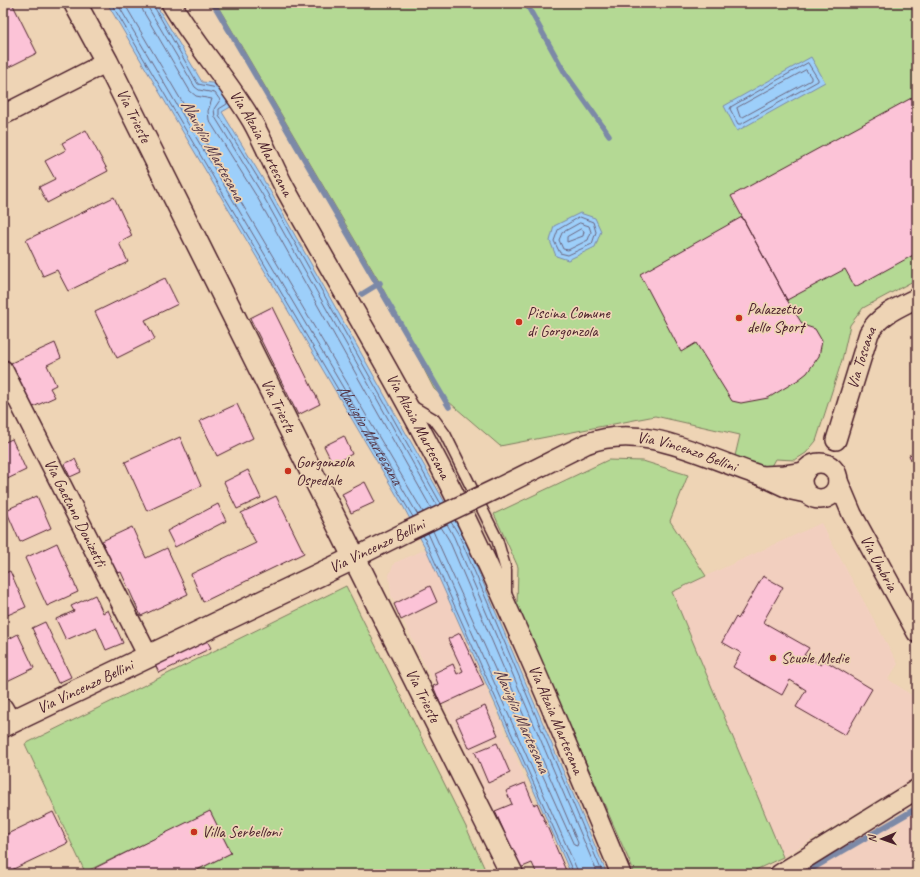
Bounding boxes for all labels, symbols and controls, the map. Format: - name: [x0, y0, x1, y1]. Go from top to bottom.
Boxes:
- street label: Via Trieste: [112, 85, 156, 147]
- street label: Via Alzaia Martesana: [225, 86, 298, 201]
- water label: Naviglio Martesana: [177, 96, 250, 206]
- place label: Palazzetto dello Sport: [747, 299, 807, 337]
- place label: Piscina Comune di Gorgonzola: [527, 303, 612, 341]
- marker: Palazzetto dello Sport: [734, 313, 744, 323]
- marker: Piscina Comune di Gorgonzola: [514, 317, 524, 327]
- street label: Via Toscana: [842, 321, 882, 392]
- street label: Via Alzaia Martesana: [382, 370, 455, 484]
- street label: Via Trieste: [257, 375, 301, 437]
- water label: Naviglio Martesana: [333, 380, 409, 490]
- street label: Via Vincenzo Bellini: [636, 427, 742, 477]
- place label: Gorgonzola Ospedale: [296, 452, 355, 490]
- street label: Via Gaetano Donizetti: [40, 455, 112, 572]
- marker: Gorgonzola Ospedale: [283, 466, 293, 476]
- street label: Via Vincenzo Bellini: [326, 513, 430, 578]
- street label: Via Umbria: [856, 532, 903, 596]
- place label: Scuole Medie: [781, 648, 850, 668]
- marker: Scuole Medie: [768, 653, 778, 663]
- street label: Via Vincenzo Bellini: [34, 654, 138, 718]
- street label: Via Alzaia Martesana: [524, 662, 589, 778]
- water label: Naviglio Martesana: [490, 664, 555, 778]
- street label: Via Trieste: [401, 665, 446, 727]
- north arrow: [862, 819, 902, 859]
- place label: Villa Serbelloni: [202, 822, 283, 842]
- marker: Villa Serbelloni: [189, 827, 199, 837]
- text: N: [865, 834, 879, 843]

